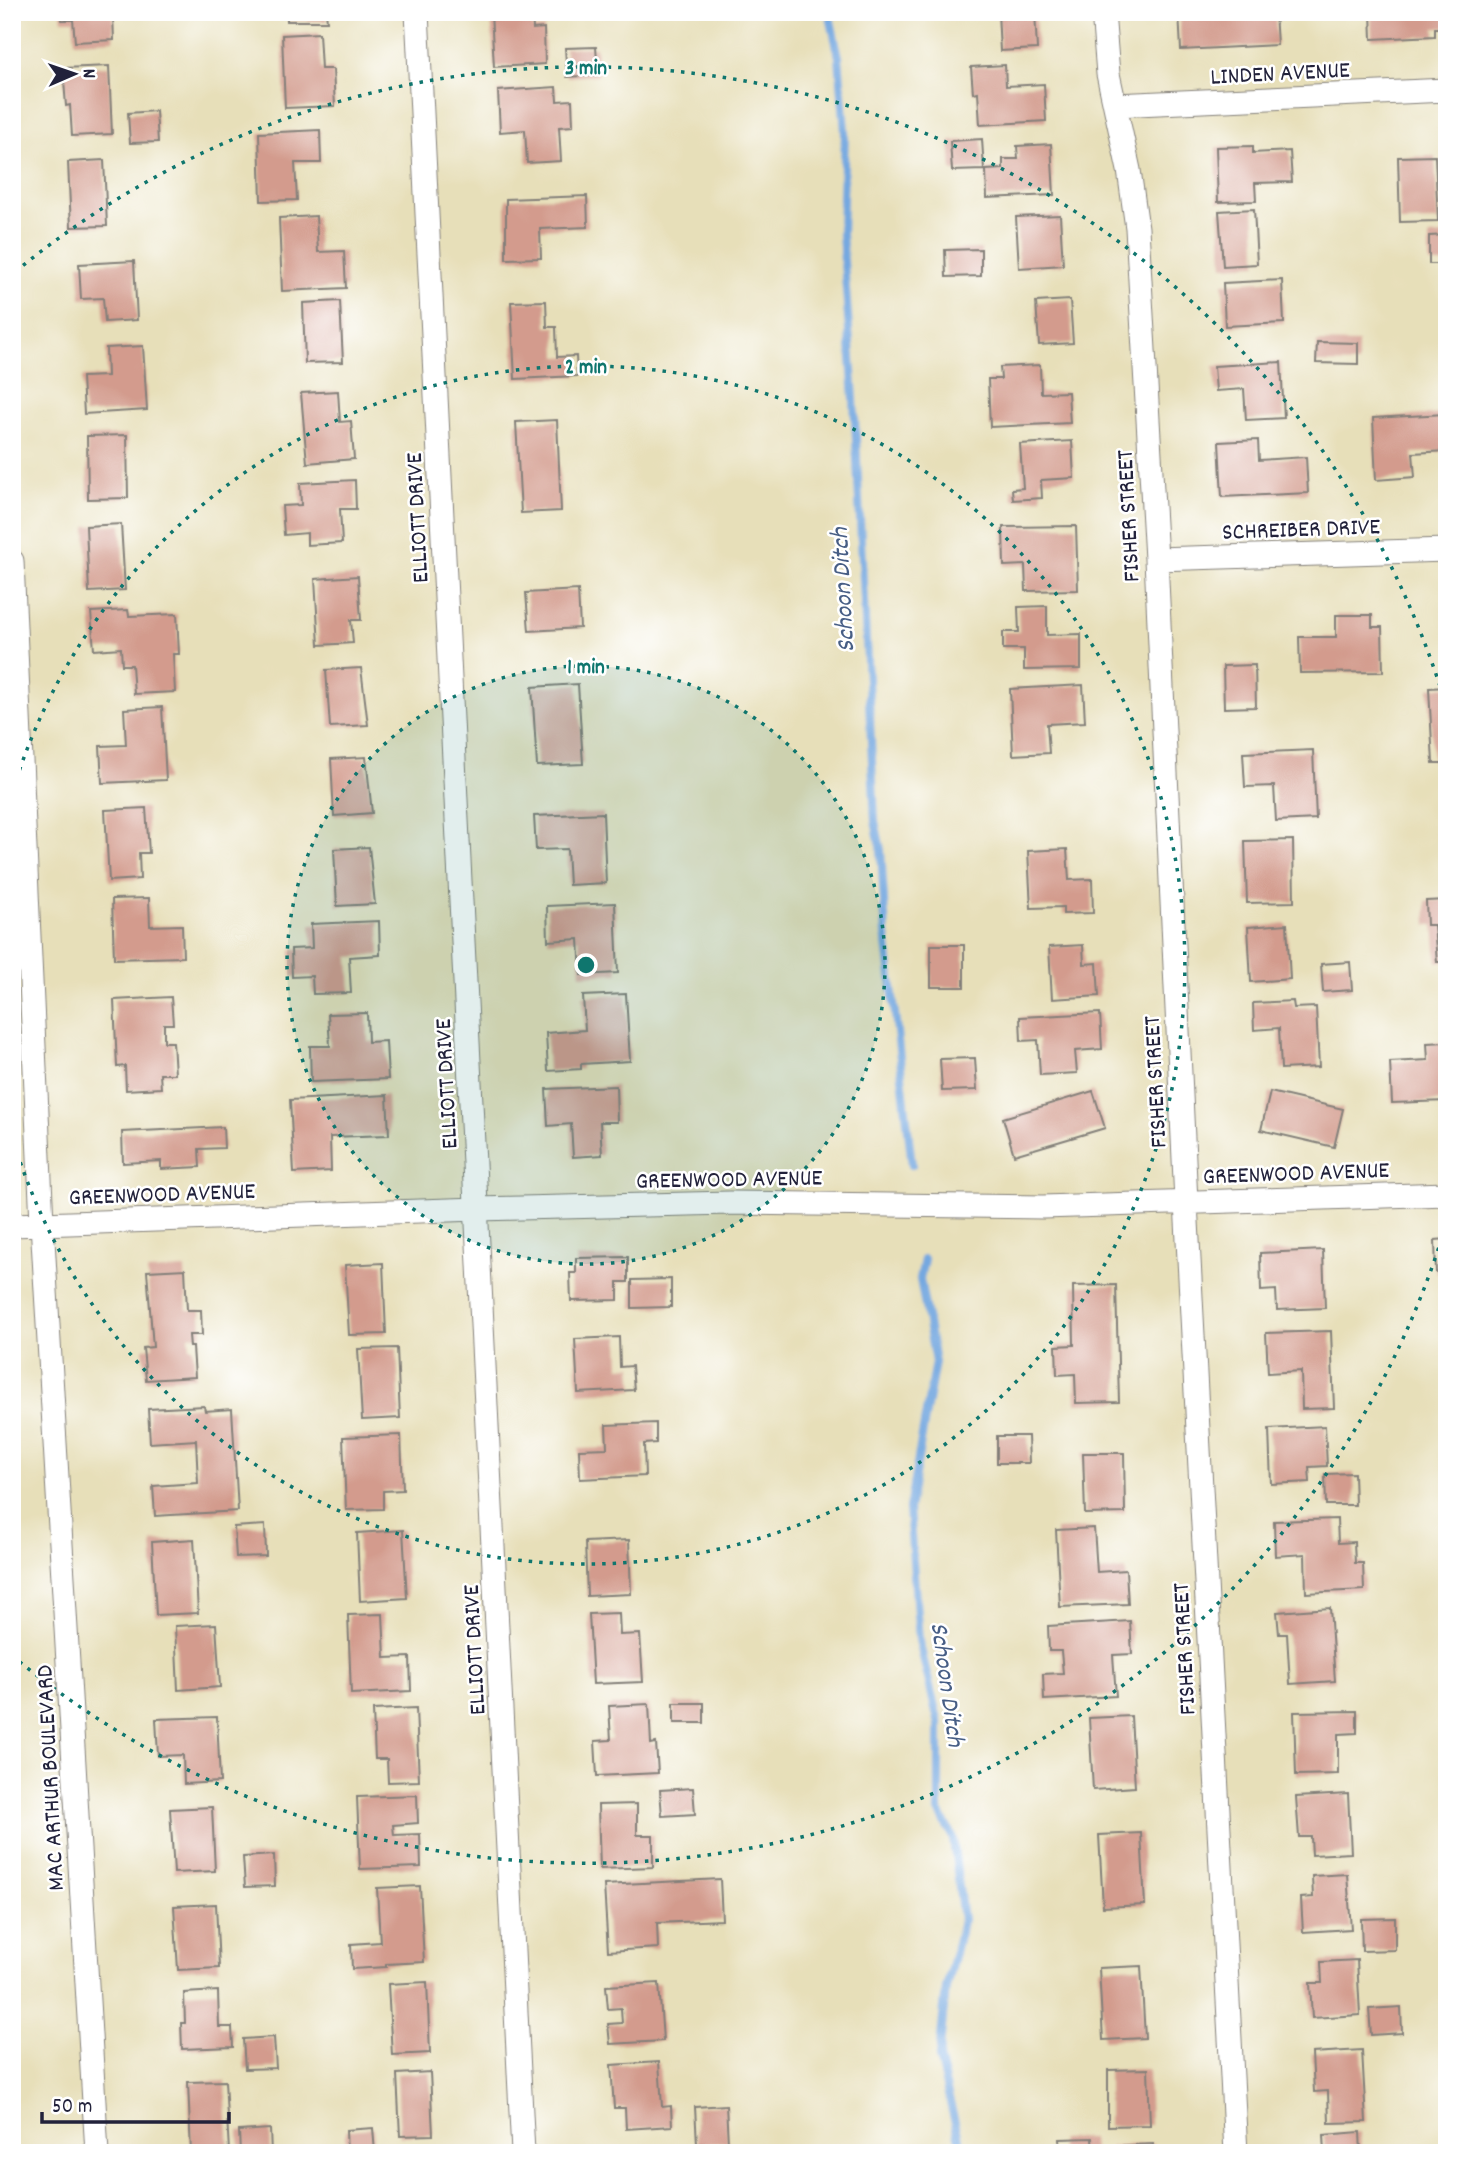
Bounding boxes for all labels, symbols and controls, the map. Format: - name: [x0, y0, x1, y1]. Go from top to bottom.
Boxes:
- north arrow: [38, 38, 108, 108]
- street label: LINDEN AVENUE: [1210, 54, 1351, 96]
- text: 3 min: [565, 55, 607, 85]
- text: N: [74, 68, 101, 79]
- text: 2 min: [565, 354, 607, 384]
- street label: FISHER STREET: [1110, 448, 1150, 583]
- street label: ELLIOTT DRIVE: [399, 452, 439, 584]
- street label: SCHREIBER DRIVE: [1221, 511, 1381, 551]
- water label: Schoon Ditch: [823, 525, 866, 653]
- text: 1 min: [567, 654, 605, 684]
- centre of rings: [574, 953, 598, 977]
- street label: FISHER STREET: [1137, 1014, 1177, 1149]
- street label: ELLIOTT DRIVE: [428, 1018, 468, 1150]
- street label: GREENWOOD AVENUE: [1202, 1155, 1390, 1195]
- street label: GREENWOOD AVENUE: [636, 1162, 823, 1200]
- street label: GREENWOOD AVENUE: [68, 1176, 256, 1216]
- street label: FISHER STREET: [1166, 1581, 1206, 1716]
- street label: ELLIOTT DRIVE: [456, 1584, 496, 1716]
- water label: Schoon Ditch: [919, 1620, 973, 1750]
- street label: MAC ARTHUR BOULEVARD: [29, 1664, 75, 1892]
- scale bar: [42, 2081, 229, 2125]
- text: 50 m: [52, 2093, 92, 2123]

